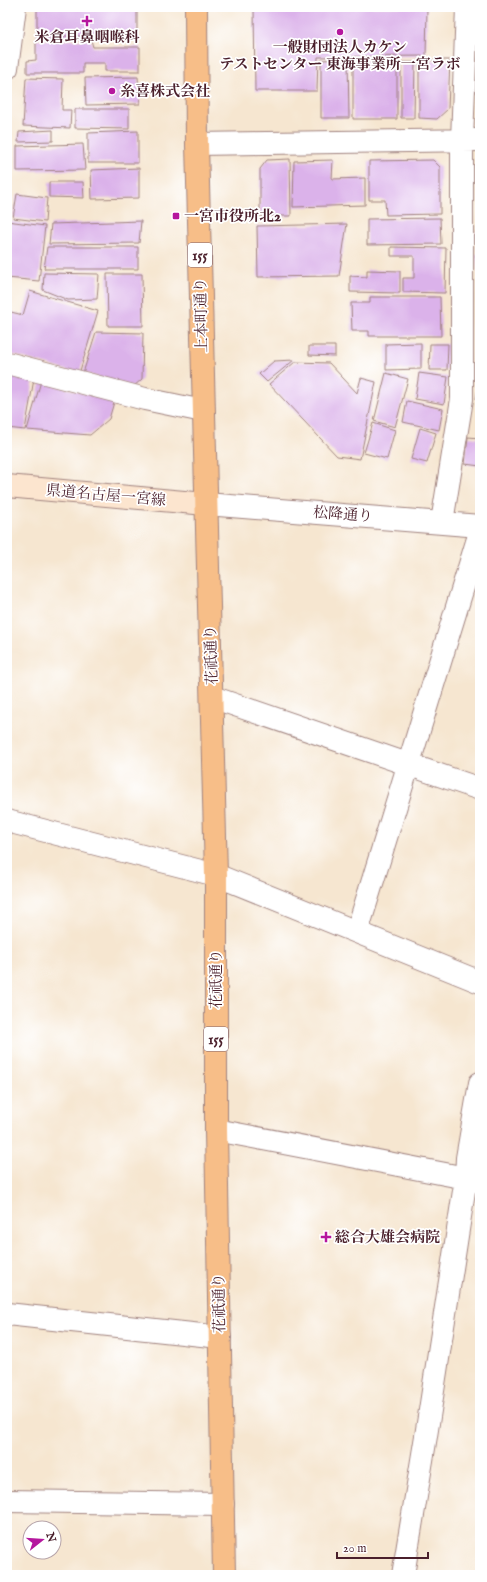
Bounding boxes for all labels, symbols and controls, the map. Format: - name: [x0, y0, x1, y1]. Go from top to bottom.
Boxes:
- marker: 米倉耳鼻咽喉科: [81, 15, 93, 27]
- marker: 一般財団法人カケン テストセンター 東海事業所一宮ラボ: [335, 27, 345, 37]
- place label: 米倉耳鼻咽喉科: [34, 28, 140, 47]
- place label: 一般財団法人カケン テストセンター 東海事業所一宮ラボ: [219, 38, 461, 74]
- place label: 糸喜株式会社: [120, 82, 210, 101]
- marker: 糸喜株式会社: [107, 86, 117, 96]
- place label: 一宮市役所北2: [184, 207, 281, 226]
- marker: 一宮市役所北2: [171, 211, 181, 221]
- road number: 155: [188, 243, 212, 267]
- street label: 上本町通り: [191, 277, 212, 353]
- street label: 県道名古屋一宮線: [45, 481, 167, 510]
- street label: 松降通り: [312, 503, 374, 526]
- street label: 花祇通り: [201, 625, 222, 685]
- street label: 花祇通り: [207, 949, 226, 1009]
- road number: 155: [204, 1027, 228, 1051]
- place label: 総合大雄会病院: [335, 1228, 440, 1247]
- marker: 総合大雄会病院: [320, 1231, 332, 1243]
- street label: 花祇通り: [209, 1273, 230, 1333]
- north arrow: [22, 1520, 62, 1560]
- text: N: [42, 1530, 59, 1544]
- scale bar: [337, 1534, 428, 1560]
- text: 20 m: [343, 1541, 366, 1556]

